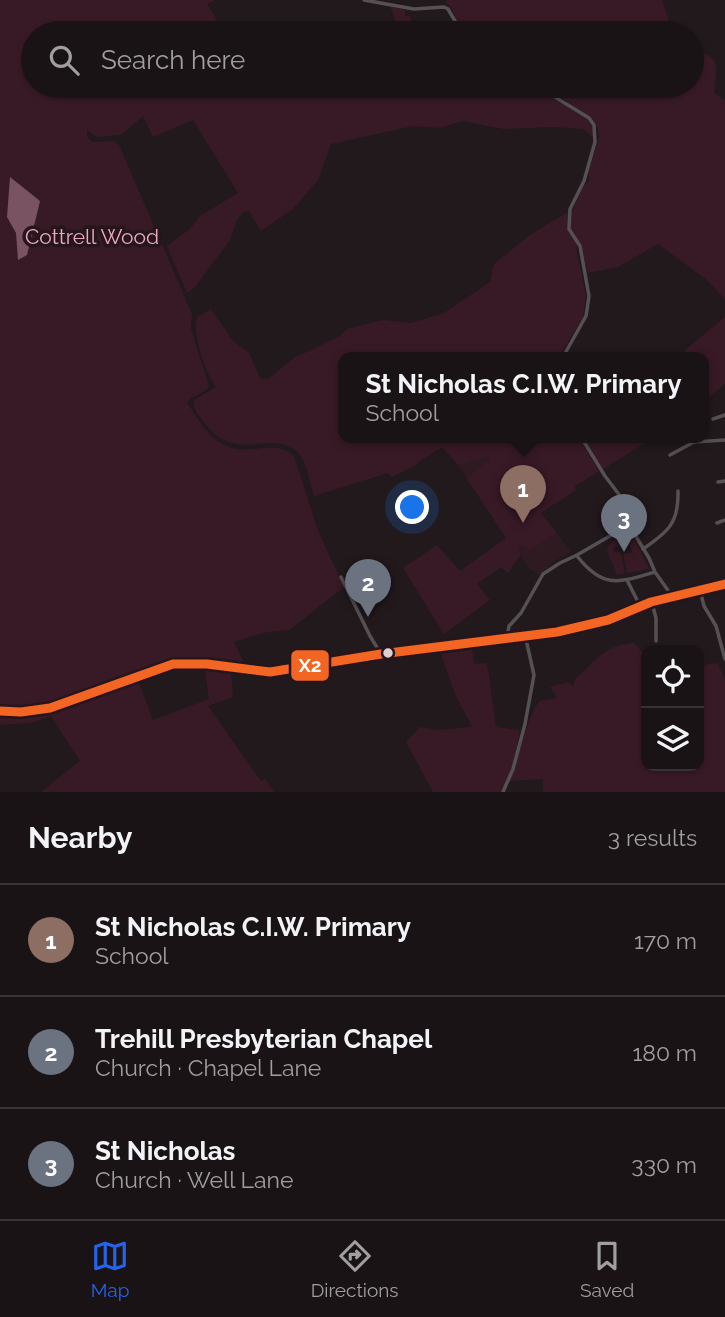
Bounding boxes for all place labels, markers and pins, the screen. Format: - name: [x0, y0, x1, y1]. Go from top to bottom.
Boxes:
- pin: 1: [500, 465, 546, 523]
- pin: 3: [601, 494, 647, 552]
- pin: 2: [345, 559, 391, 617]
- unlabelled marker: [381, 646, 395, 660]

